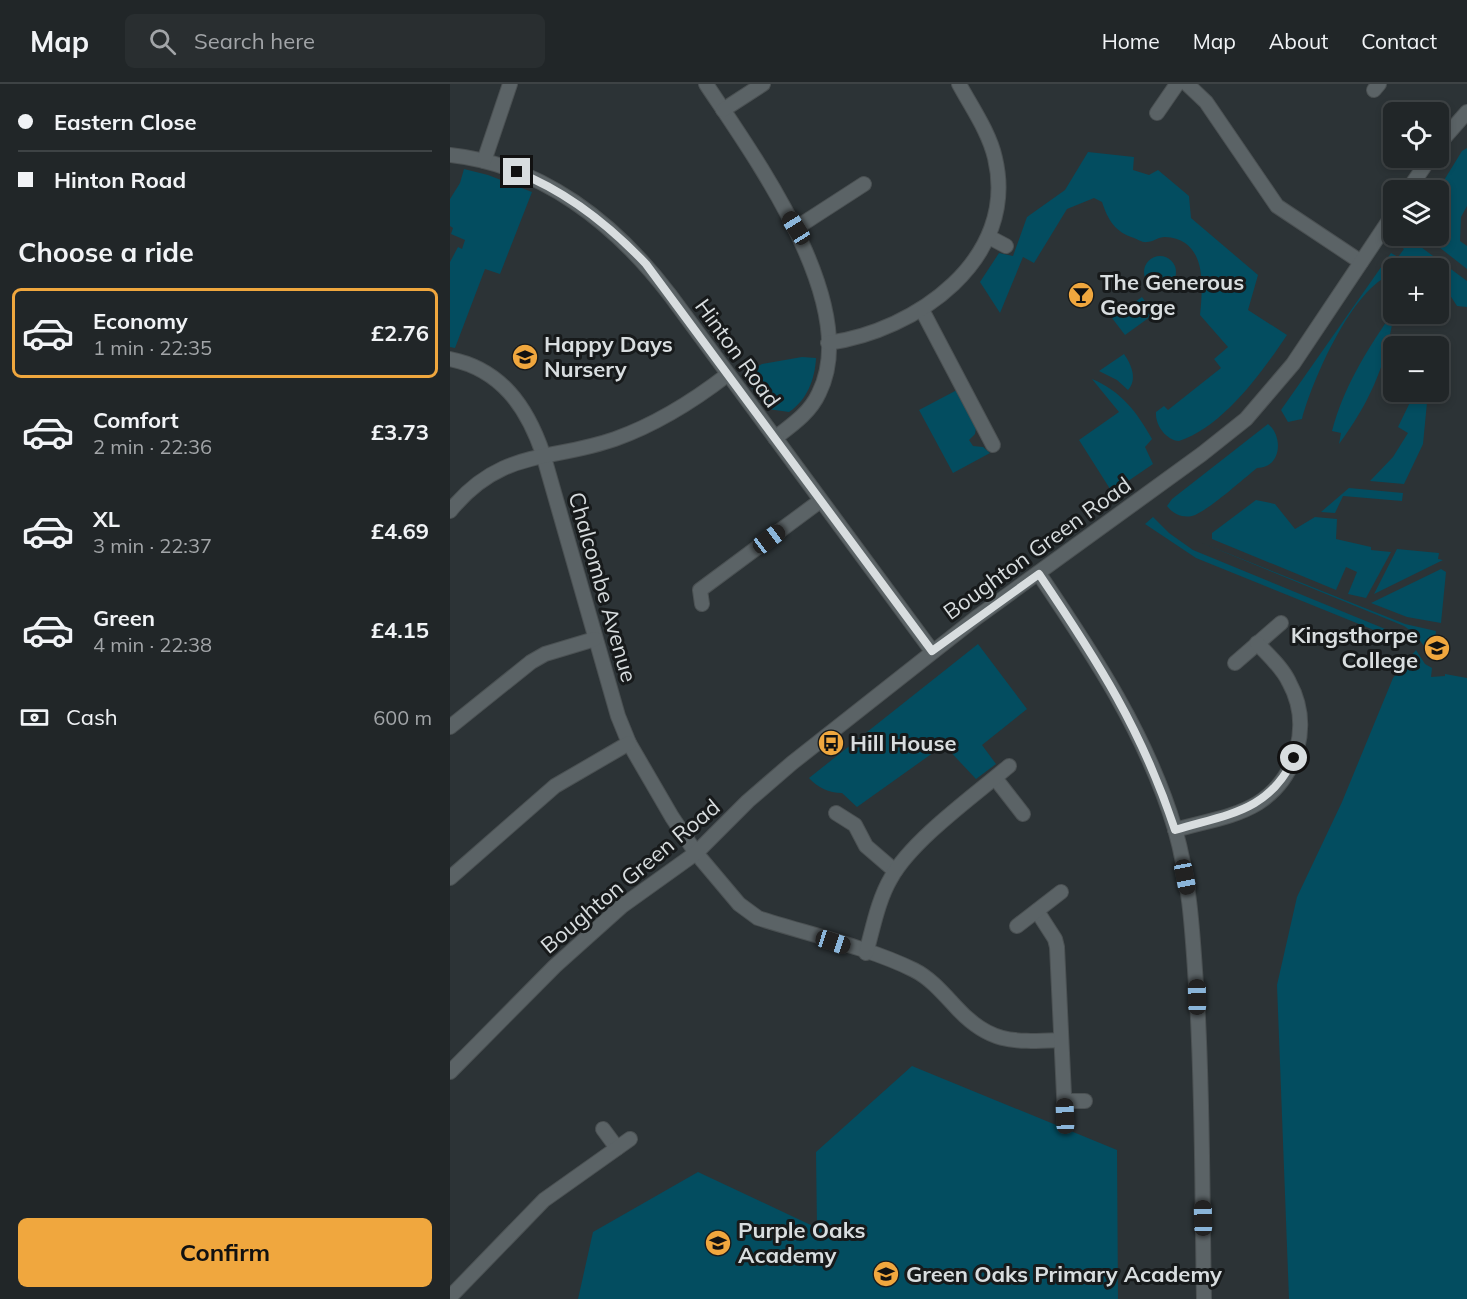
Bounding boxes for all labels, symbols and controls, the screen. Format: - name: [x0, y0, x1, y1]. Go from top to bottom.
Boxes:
- search box: [125, 14, 545, 68]
- text: Map: [30, 24, 89, 59]
- icon: search: [146, 25, 179, 58]
- text: Search here: [194, 27, 315, 55]
- text: Home: [1102, 28, 1160, 54]
- text: Map: [1193, 28, 1236, 54]
- text: About: [1269, 28, 1328, 54]
- text: Contact: [1361, 28, 1437, 54]
- map controls: [1383, 102, 1449, 402]
- button: locate: [1383, 102, 1449, 168]
- text: Eastern Close: [54, 108, 197, 136]
- route end: [503, 158, 530, 185]
- text: Hinton Road: [54, 166, 186, 194]
- button: layers: [1383, 180, 1449, 246]
- car: [779, 208, 813, 248]
- text: Choose a ride: [18, 235, 194, 269]
- button: +: [1383, 258, 1449, 324]
- place label: The Generous George: [1100, 268, 1244, 321]
- bar icon: The Generous George: [1066, 280, 1096, 310]
- street label: Hinton Road: [689, 293, 787, 413]
- icon: car: [21, 306, 75, 360]
- text: Economy: [93, 307, 188, 335]
- text: £2.76: [371, 319, 429, 347]
- place label: Happy Days Nursery: [544, 330, 673, 383]
- text: 1 min · 22:35: [93, 335, 212, 360]
- button: −: [1383, 336, 1449, 402]
- school or university icon: Happy Days Nursery: [510, 342, 540, 372]
- icon: car: [21, 405, 75, 459]
- text: Comfort: [93, 406, 179, 434]
- text: £3.73: [371, 418, 429, 446]
- text: 2 min · 22:36: [93, 434, 212, 459]
- street label: Boughton Green Road: [938, 470, 1136, 626]
- street label: Chalcombe Avenue: [562, 489, 644, 685]
- icon: car: [21, 504, 75, 558]
- text: XL: [93, 505, 120, 533]
- text: £4.69: [371, 517, 429, 545]
- car: [749, 521, 789, 557]
- text: 3 min · 22:37: [93, 533, 212, 558]
- icon: car: [21, 603, 75, 657]
- text: Green: [93, 604, 155, 632]
- text: £4.15: [371, 616, 429, 644]
- place label: Kingsthorpe College: [1291, 621, 1418, 674]
- text: 4 min · 22:38: [93, 632, 212, 657]
- school or university icon: Kingsthorpe College: [1422, 633, 1452, 663]
- icon: cash: [18, 701, 51, 734]
- text: Cash: [66, 703, 118, 731]
- text: 600 m: [373, 705, 432, 730]
- bus stop icon: Hill House: [816, 728, 846, 758]
- place label: Hill House: [850, 729, 957, 757]
- route start: [1280, 744, 1307, 771]
- street label: Boughton Green Road: [535, 793, 725, 959]
- car: [1173, 858, 1197, 896]
- car: [813, 928, 853, 956]
- car: [1188, 979, 1206, 1015]
- car: [1055, 1098, 1075, 1134]
- car: [1194, 1200, 1212, 1236]
- place label: Purple Oaks Academy: [738, 1216, 866, 1269]
- button: Confirm: [18, 1218, 432, 1287]
- school or university icon: Purple Oaks Academy: [703, 1228, 733, 1258]
- school or university icon: Green Oaks Primary Academy: [871, 1259, 901, 1289]
- place label: Green Oaks Primary Academy: [906, 1260, 1222, 1288]

